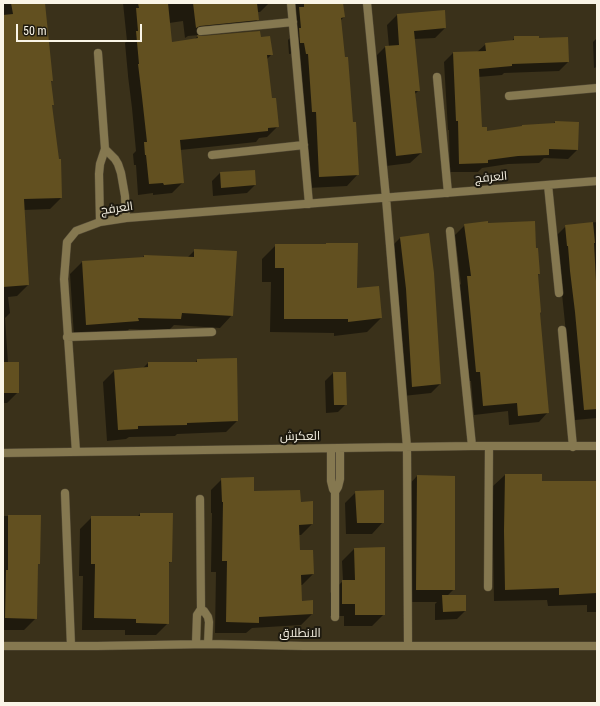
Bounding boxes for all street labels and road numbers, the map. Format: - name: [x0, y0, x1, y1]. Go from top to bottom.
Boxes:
- street label: العرفج: [474, 169, 508, 187]
- street label: العرفج: [100, 200, 134, 218]
- street label: العكرش: [280, 429, 320, 445]
- street label: الانطلاق: [279, 627, 321, 641]

